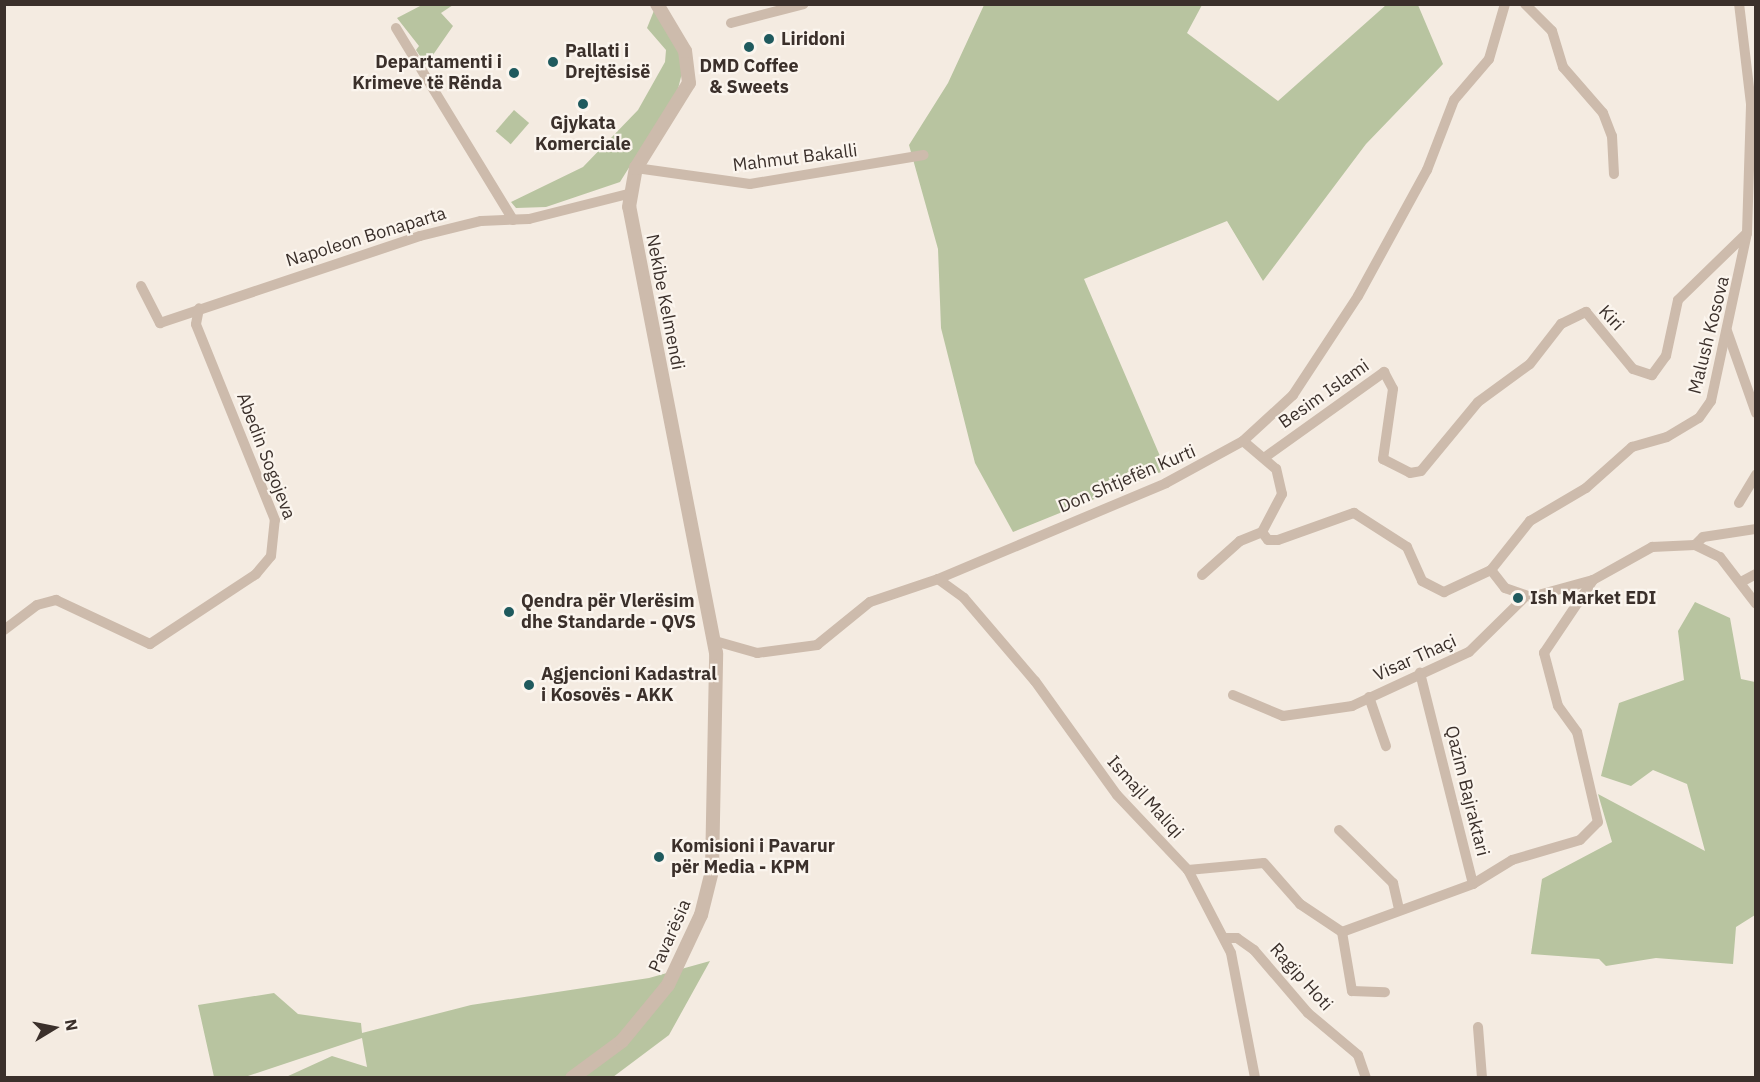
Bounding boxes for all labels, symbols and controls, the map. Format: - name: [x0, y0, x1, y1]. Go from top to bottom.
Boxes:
- place label: Liridoni: [781, 28, 845, 50]
- marker: Liridoni: [762, 32, 776, 46]
- marker: DMD Coffee & Sweets: [742, 40, 756, 54]
- place label: Pallati i Drejtësisë: [565, 41, 650, 84]
- place label: Departamenti i Krimeve të Rënda: [352, 52, 502, 94]
- marker: Pallati i Drejtësisë: [546, 55, 560, 69]
- place label: DMD Coffee & Sweets: [699, 56, 799, 98]
- marker: Departamenti i Krimeve të Rënda: [507, 66, 521, 80]
- marker: Gjykata Komerciale: [576, 97, 590, 111]
- place label: Gjykata Komerciale: [535, 113, 631, 156]
- street label: Mahmut Bakalli: [731, 140, 859, 176]
- street label: Napoleon Bonaparta: [283, 202, 449, 272]
- street label: Nekibe Kelmendi: [641, 232, 689, 372]
- street label: Malush Kosova: [1684, 274, 1734, 396]
- street label: Kiri: [1594, 301, 1628, 335]
- street label: Besim Islami: [1275, 355, 1373, 433]
- street label: Abedin Sogojeva: [232, 390, 300, 522]
- street label: Don Shtjefën Kurti: [1055, 440, 1199, 518]
- place label: Ish Market EDI: [1530, 587, 1656, 609]
- place label: Qendra për Vlerësim dhe Standarde - QVS: [521, 591, 696, 634]
- marker: Ish Market EDI: [1511, 591, 1525, 605]
- marker: Qendra për Vlerësim dhe Standarde - QVS: [502, 605, 516, 619]
- street label: Visar Thaçi: [1370, 630, 1460, 686]
- place label: Agjencioni Kadastral i Kosovës - AKK: [541, 664, 717, 706]
- marker: Agjencioni Kadastral i Kosovës - AKK: [522, 678, 536, 692]
- street label: Qazim Bajraktari: [1440, 724, 1494, 858]
- street label: Ismajl Maliqi: [1102, 751, 1188, 843]
- place label: Komisioni i Pavarur për Media - KPM: [671, 836, 835, 878]
- marker: Komisioni i Pavarur për Media - KPM: [652, 850, 666, 864]
- street label: Pavarësia: [644, 896, 696, 976]
- street label: Ragip Hoti: [1265, 939, 1337, 1015]
- north arrow: [24, 998, 84, 1058]
- text: N: [61, 1017, 83, 1032]

